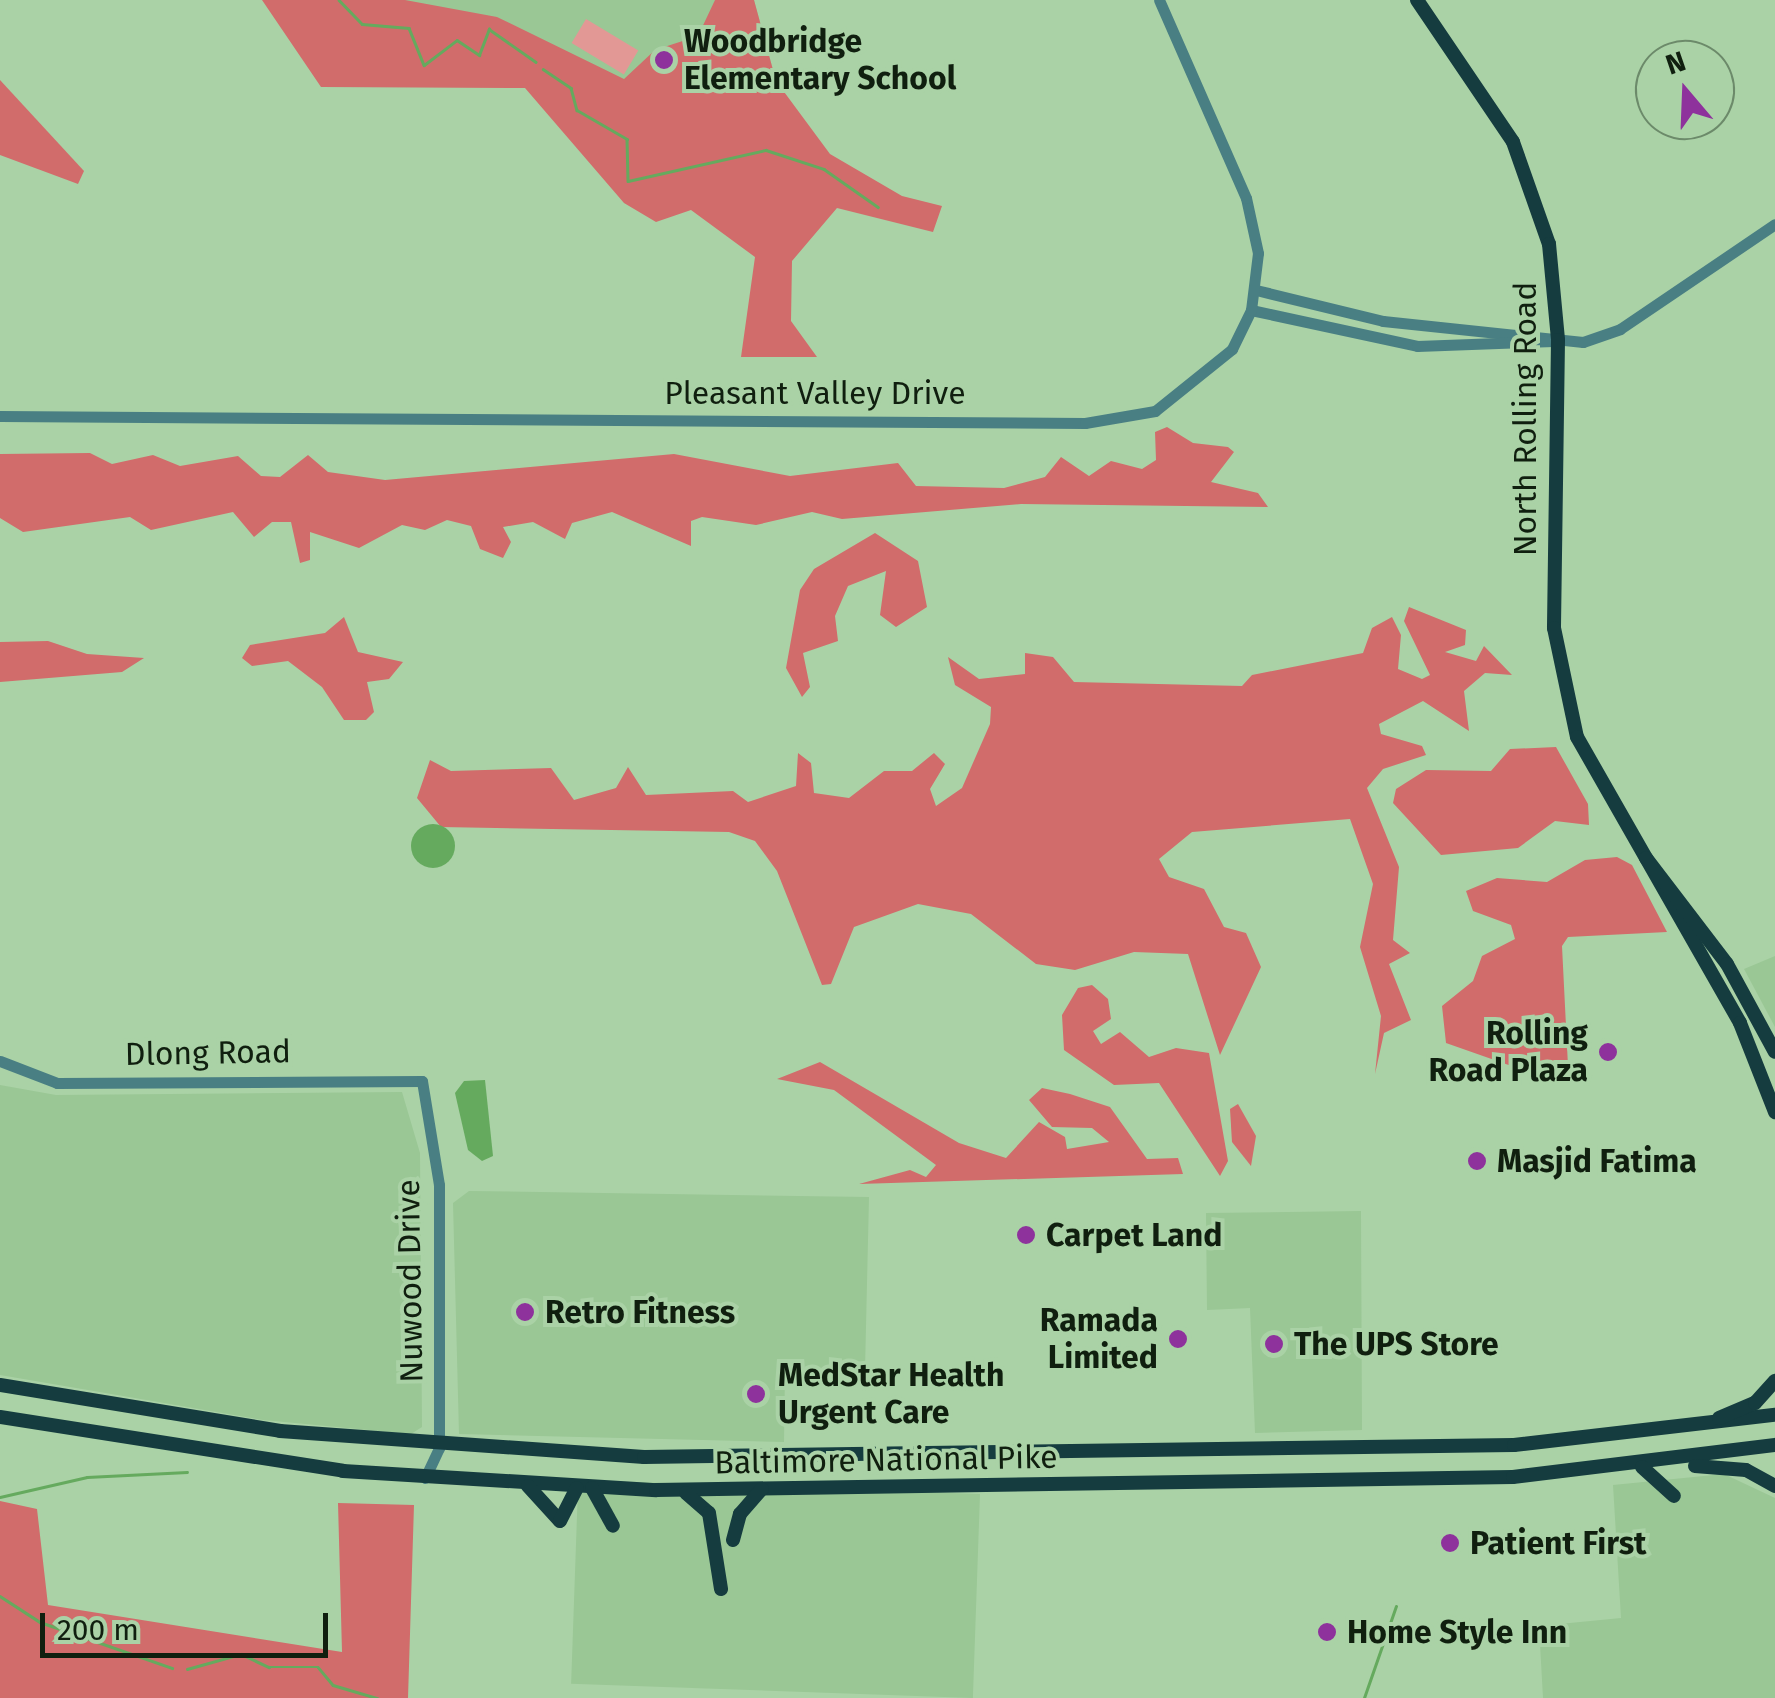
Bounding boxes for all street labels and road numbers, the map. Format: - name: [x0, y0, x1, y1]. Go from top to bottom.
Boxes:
- street label: North Rolling Road: [1506, 282, 1544, 556]
- street label: Pleasant Valley Drive: [664, 374, 966, 412]
- street label: Dlong Road: [125, 1032, 291, 1074]
- street label: Nuwood Drive: [389, 1179, 431, 1383]
- street label: Baltimore National Pike: [714, 1438, 1058, 1482]

